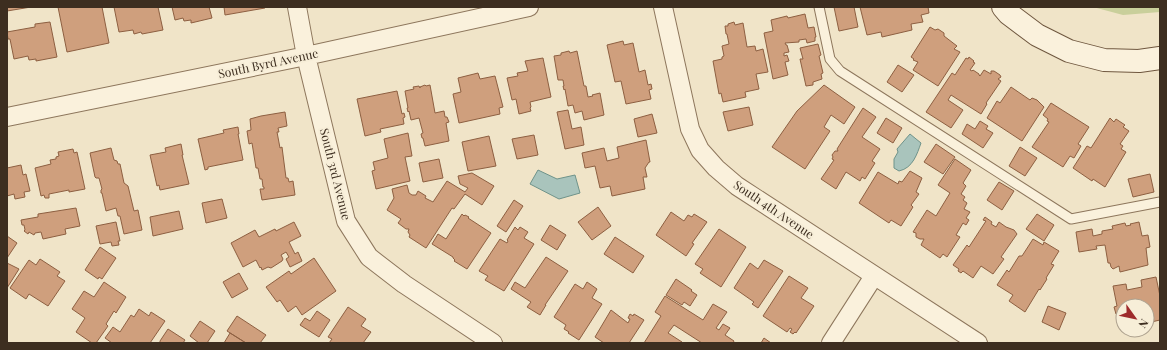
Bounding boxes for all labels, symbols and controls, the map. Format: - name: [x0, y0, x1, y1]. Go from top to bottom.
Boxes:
- street label: South Byrd Avenue: [216, 45, 320, 81]
- street label: South 3rd Avenue: [317, 126, 355, 222]
- street label: South 4th Avenue: [731, 176, 817, 242]
- north arrow: [1115, 298, 1155, 338]
- text: N: [1135, 316, 1152, 331]

